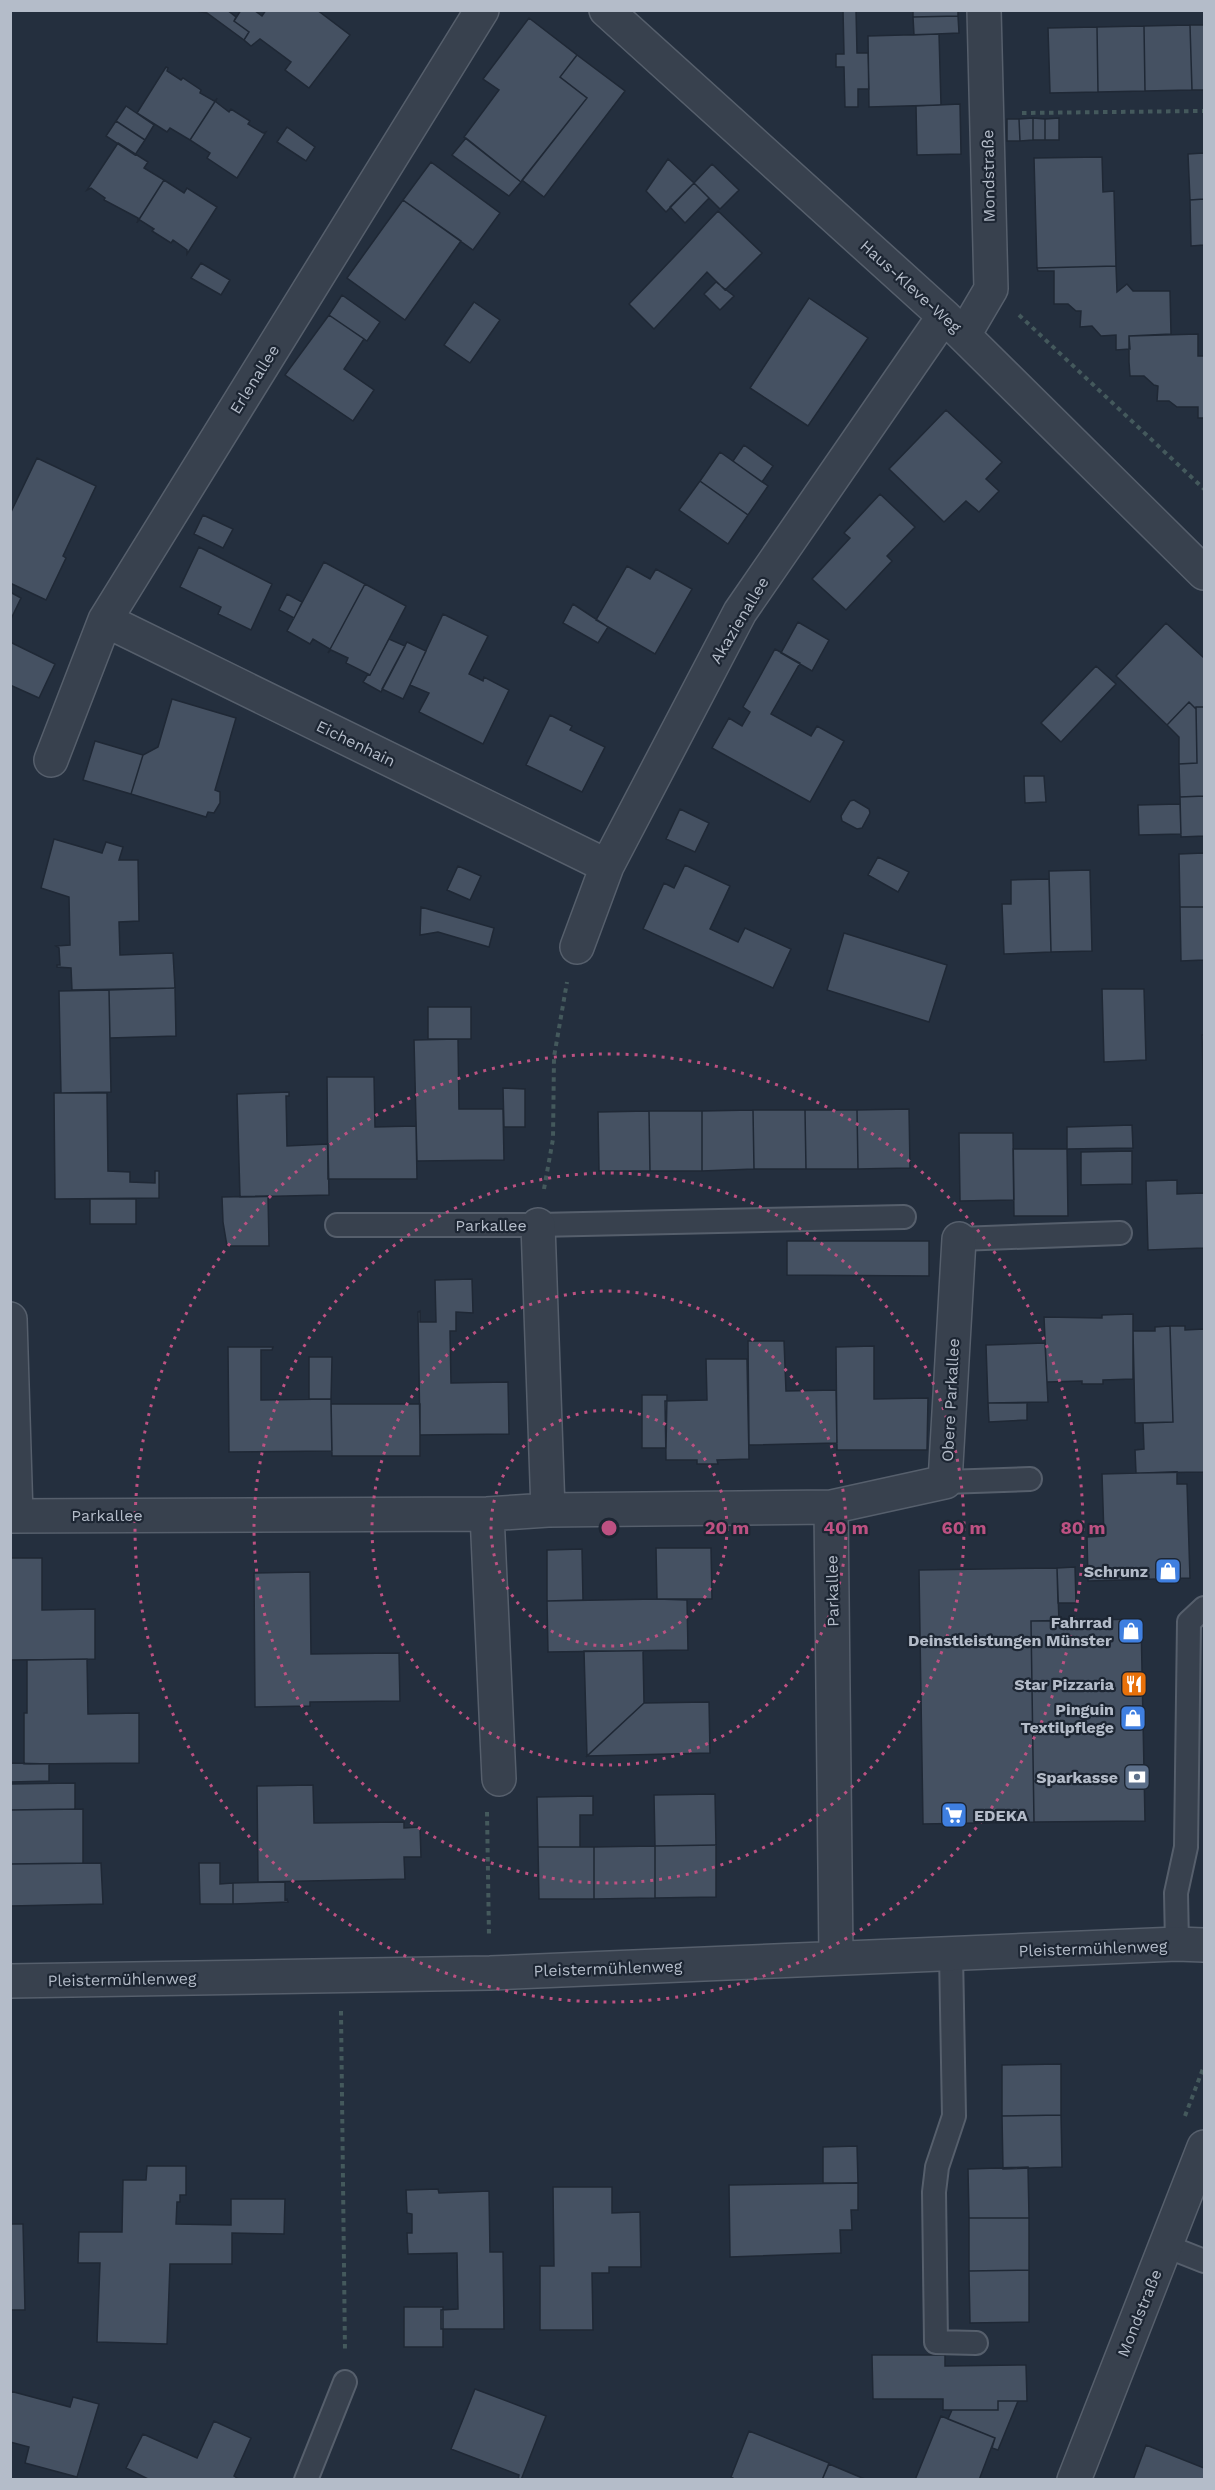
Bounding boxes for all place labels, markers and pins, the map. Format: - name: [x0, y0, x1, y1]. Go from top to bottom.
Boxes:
- centre of rings: [599, 1518, 619, 1538]
- shop icon: Schrunz: [1153, 1556, 1183, 1586]
- place label: Schrunz: [1084, 1562, 1148, 1581]
- place label: Fahrrad Deinstleistungen Münster: [908, 1613, 1112, 1650]
- shop icon: Fahrrad Deinstleistungen Münster: [1116, 1616, 1146, 1646]
- restaurant icon: Star Pizzaria: [1119, 1669, 1149, 1699]
- place label: Star Pizzaria: [1014, 1675, 1115, 1694]
- place label: Pinguin Textilpflege: [1021, 1700, 1114, 1737]
- shop icon: Pinguin Textilpflege: [1118, 1703, 1148, 1733]
- bank icon: Sparkasse: [1122, 1762, 1152, 1792]
- place label: Sparkasse: [1036, 1768, 1118, 1787]
- supermarket icon: EDEKA: [939, 1800, 969, 1830]
- place label: EDEKA: [974, 1806, 1028, 1825]

